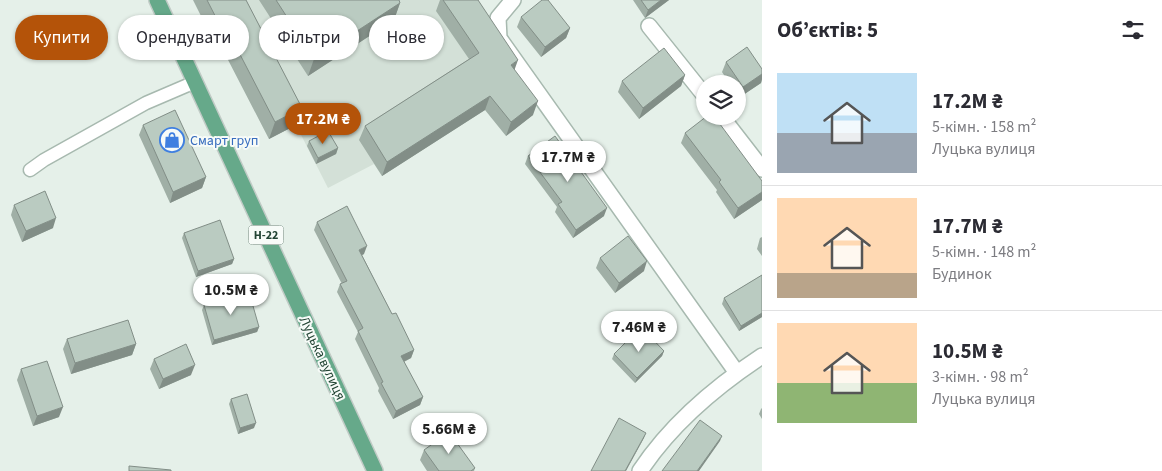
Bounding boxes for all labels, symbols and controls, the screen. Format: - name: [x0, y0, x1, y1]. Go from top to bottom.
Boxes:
- chip: Купити: [15, 15, 108, 60]
- chip: Орендувати: [118, 15, 249, 60]
- chip: Фільтри: [259, 15, 359, 60]
- chip: Нове: [369, 15, 444, 60]
- text: Об’єктів: 5: [777, 15, 878, 45]
- icon: filters: [1119, 16, 1147, 44]
- map controls: [696, 75, 746, 125]
- button: layers: [696, 75, 746, 125]
- text: 17.2M ₴: [932, 86, 1003, 116]
- icon: home: [817, 93, 877, 153]
- pin: 17.2M ₴: [277, 102, 369, 145]
- text: 17.2M ₴: [296, 108, 350, 130]
- text: 5-кімн. · 158 m²: [932, 116, 1036, 138]
- shop icon: Смарт груп: [159, 127, 185, 153]
- place label: Смарт груп: [190, 131, 258, 151]
- text: Луцька вулиця: [932, 138, 1036, 160]
- pin: 17.7M ₴: [522, 140, 614, 183]
- text: 17.7M ₴: [541, 146, 595, 168]
- text: 17.7M ₴: [932, 211, 1003, 241]
- icon: home: [817, 218, 877, 278]
- road number: Н-22: [248, 226, 284, 244]
- text: 5-кімн. · 148 m²: [932, 241, 1036, 263]
- text: Будинок: [932, 263, 992, 285]
- pin: 10.5M ₴: [185, 274, 277, 316]
- text: 10.5M ₴: [204, 279, 258, 301]
- pin: 7.46M ₴: [593, 310, 685, 353]
- street label: Луцька вулиця: [294, 313, 350, 404]
- text: 7.46M ₴: [612, 316, 666, 338]
- text: 10.5M ₴: [932, 336, 1003, 366]
- icon: home: [817, 343, 877, 403]
- text: 3-кімн. · 98 m²: [932, 366, 1029, 388]
- text: Луцька вулиця: [932, 388, 1036, 410]
- pin: 5.66M ₴: [403, 412, 495, 455]
- text: 5.66M ₴: [422, 418, 476, 440]

